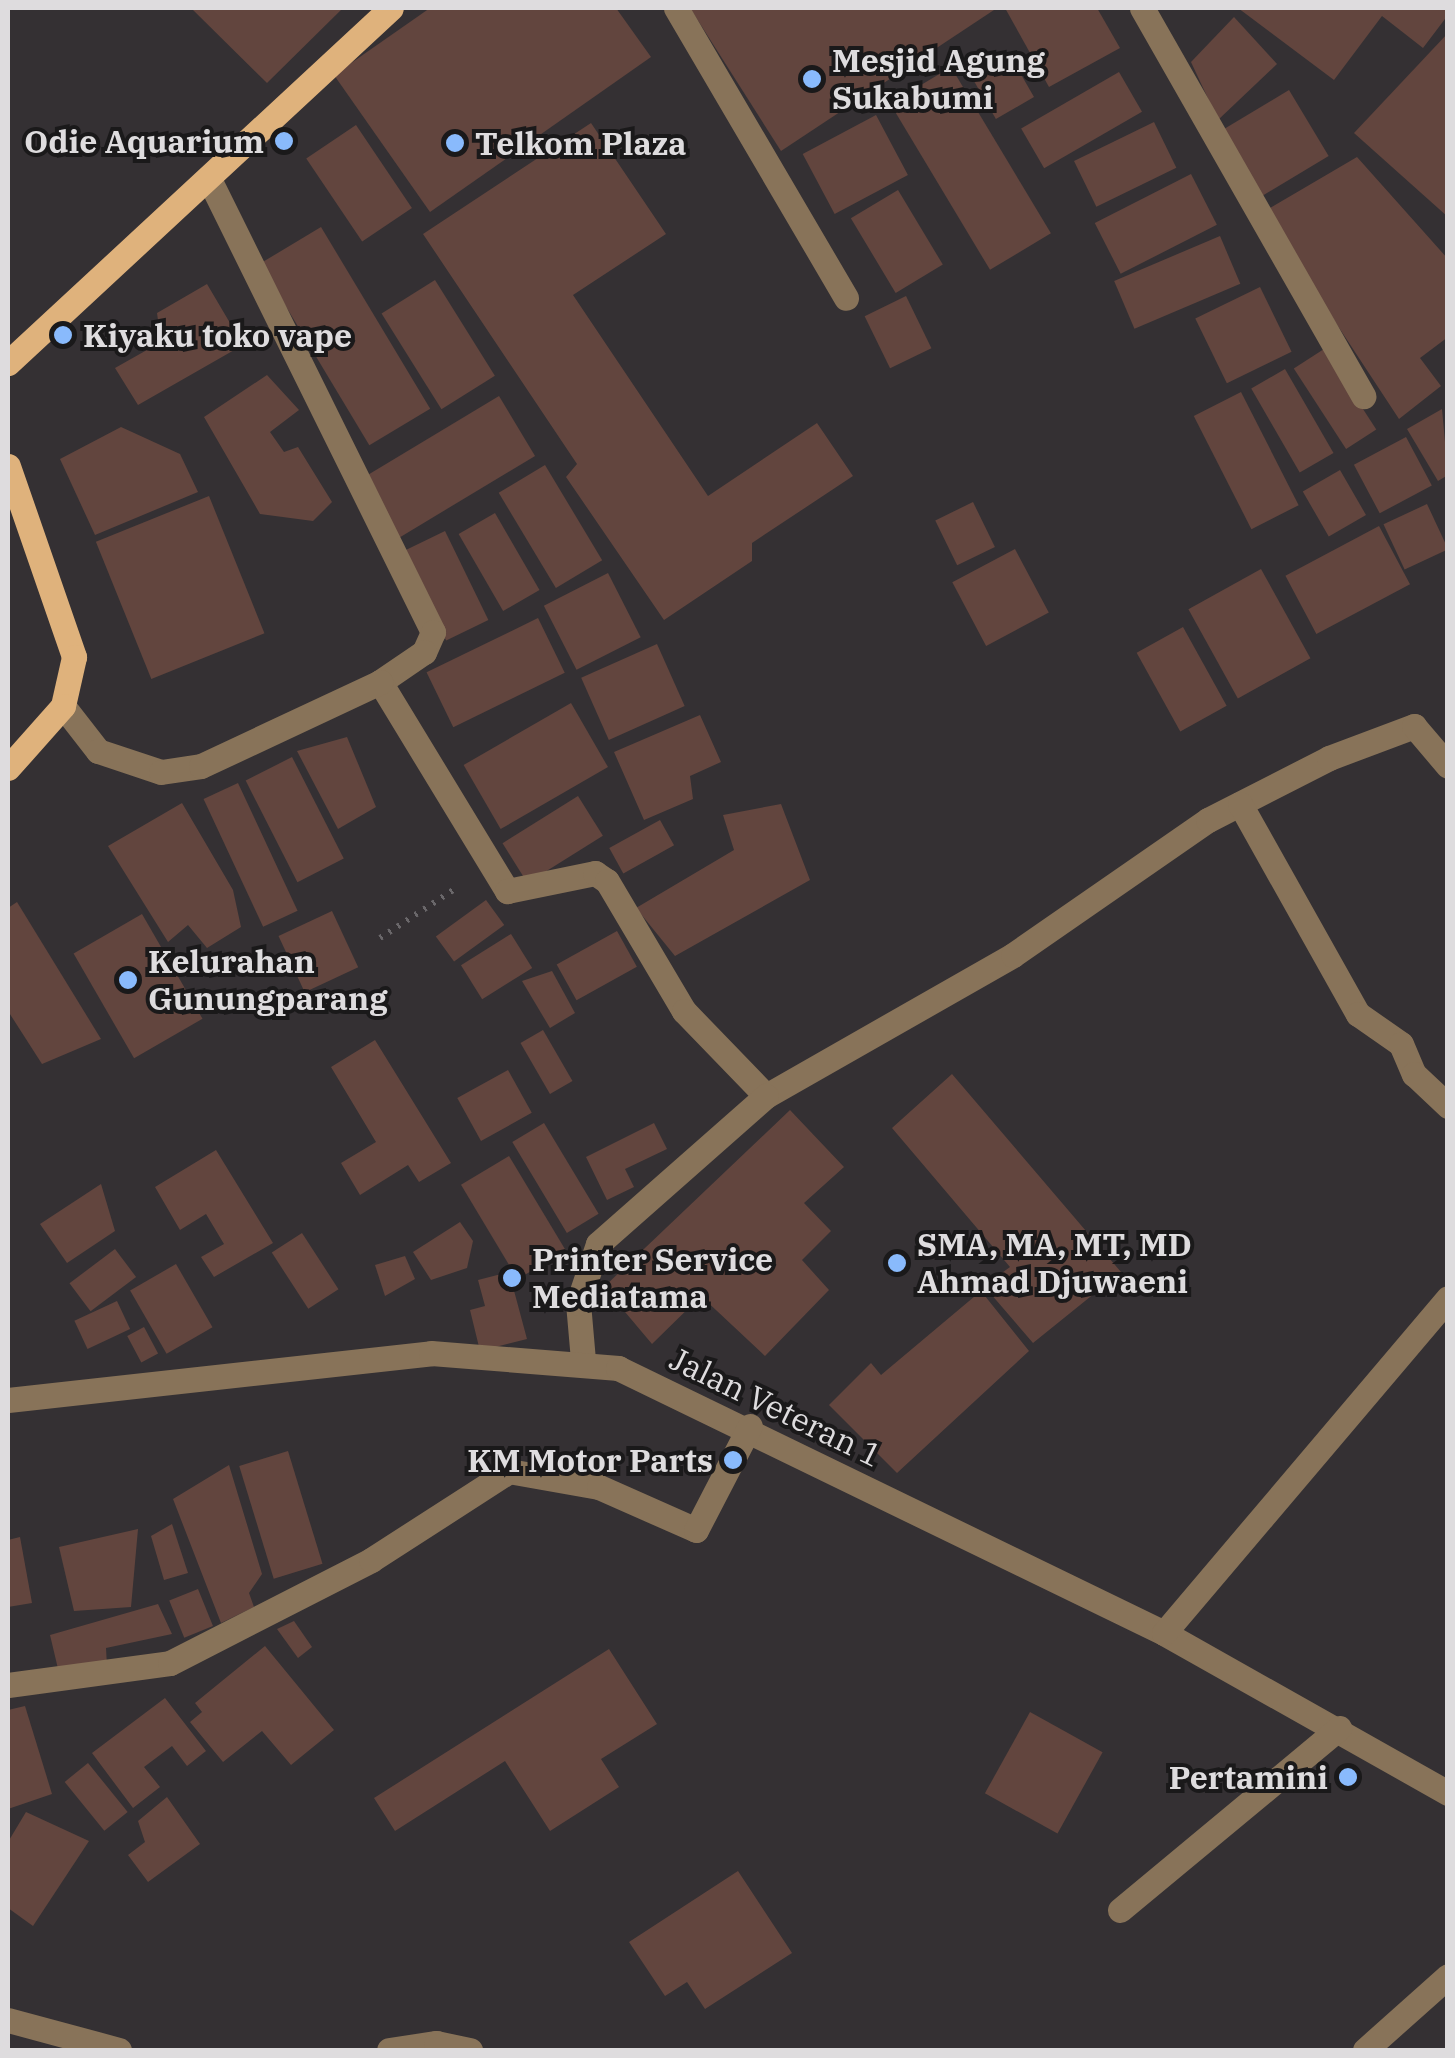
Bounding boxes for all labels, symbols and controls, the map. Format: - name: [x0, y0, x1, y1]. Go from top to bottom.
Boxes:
- place label: Mesjid Agung Sukabumi: [832, 42, 1045, 117]
- marker: Mesjid Agung Sukabumi: [801, 68, 823, 90]
- place label: Odie Aquarium: [24, 122, 264, 160]
- place label: Telkom Plaza: [475, 124, 687, 162]
- marker: Odie Aquarium: [273, 130, 295, 152]
- marker: Telkom Plaza: [444, 132, 466, 154]
- place label: Kiyaku toko vape: [83, 316, 352, 354]
- marker: Kiyaku toko vape: [52, 324, 74, 346]
- place label: Kelurahan Gunungparang: [148, 943, 388, 1018]
- marker: Kelurahan Gunungparang: [117, 969, 139, 991]
- place label: SMA, MA, MT, MD Ahmad Djuwaeni: [917, 1226, 1192, 1301]
- place label: Printer Service Mediatama: [532, 1241, 773, 1316]
- marker: SMA, MA, MT, MD Ahmad Djuwaeni: [886, 1252, 908, 1274]
- marker: Printer Service Mediatama: [501, 1267, 523, 1289]
- street label: Jalan Veteran 1: [664, 1339, 888, 1475]
- place label: KM Motor Parts: [467, 1441, 713, 1479]
- marker: KM Motor Parts: [722, 1449, 744, 1471]
- place label: Pertamini: [1169, 1758, 1328, 1796]
- marker: Pertamini: [1337, 1766, 1359, 1788]

